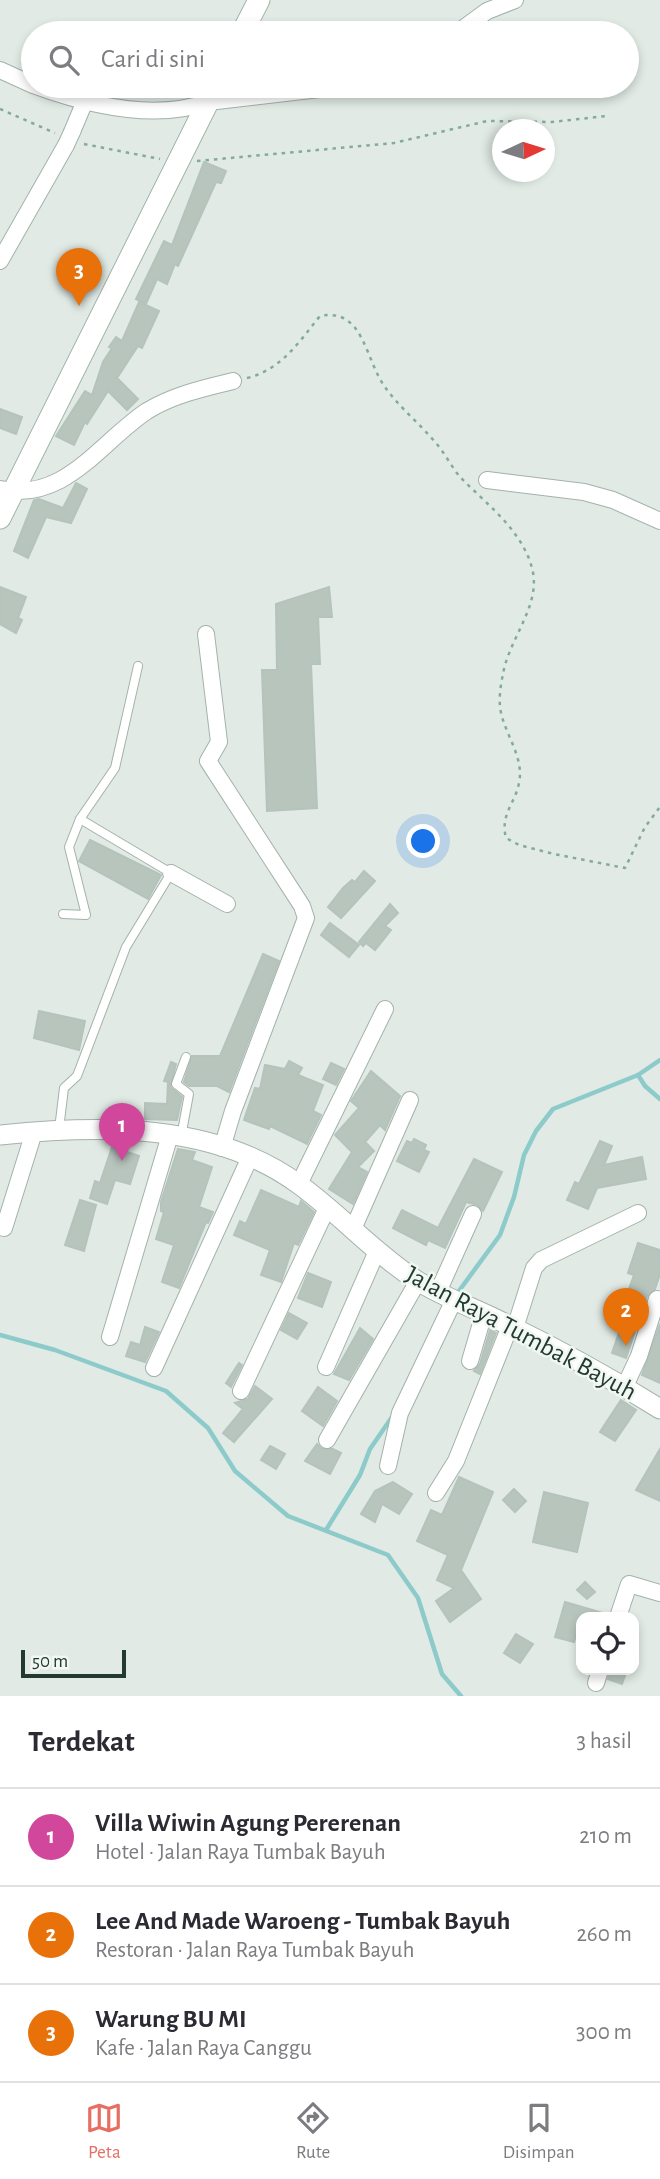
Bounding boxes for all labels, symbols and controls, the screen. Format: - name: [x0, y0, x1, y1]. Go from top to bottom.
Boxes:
- search box: [21, 21, 639, 98]
- icon: search: [45, 41, 83, 79]
- text: Cari di sini: [101, 46, 205, 72]
- north arrow: [492, 119, 555, 182]
- pin: 3: [56, 248, 102, 306]
- your location: [406, 824, 440, 858]
- pin: 1: [99, 1103, 145, 1161]
- street label: Jalan Raya Tumbak Bayuh: [401, 1261, 641, 1405]
- pin: 2: [603, 1288, 649, 1346]
- map controls: [576, 1612, 639, 1675]
- button: locate: [576, 1612, 639, 1675]
- scale bar: [21, 1647, 126, 1679]
- text: 50 m: [32, 1652, 68, 1671]
- text: Terdekat: [28, 1727, 135, 1757]
- text: 3 hasil: [576, 1730, 632, 1753]
- text: Villa Wiwin Agung Pererenan: [95, 1810, 401, 1836]
- text: 1: [47, 1825, 55, 1848]
- text: 210 m: [579, 1825, 632, 1848]
- text: Hotel · Jalan Raya Tumbak Bayuh: [95, 1841, 386, 1864]
- text: Lee And Made Waroeng - Tumbak Bayuh: [95, 1908, 510, 1934]
- text: 2: [46, 1923, 56, 1946]
- text: 260 m: [576, 1923, 632, 1946]
- text: Restoran · Jalan Raya Tumbak Bayuh: [95, 1939, 414, 1962]
- text: Warung BU MI: [95, 2006, 247, 2032]
- text: 3: [46, 2021, 56, 2044]
- text: 300 m: [576, 2021, 632, 2044]
- text: Kafe · Jalan Raya Canggu: [95, 2037, 312, 2060]
- tab: Peta: [85, 2099, 123, 2164]
- tab: Rute: [294, 2099, 332, 2164]
- tab: Disimpan: [503, 2099, 575, 2164]

